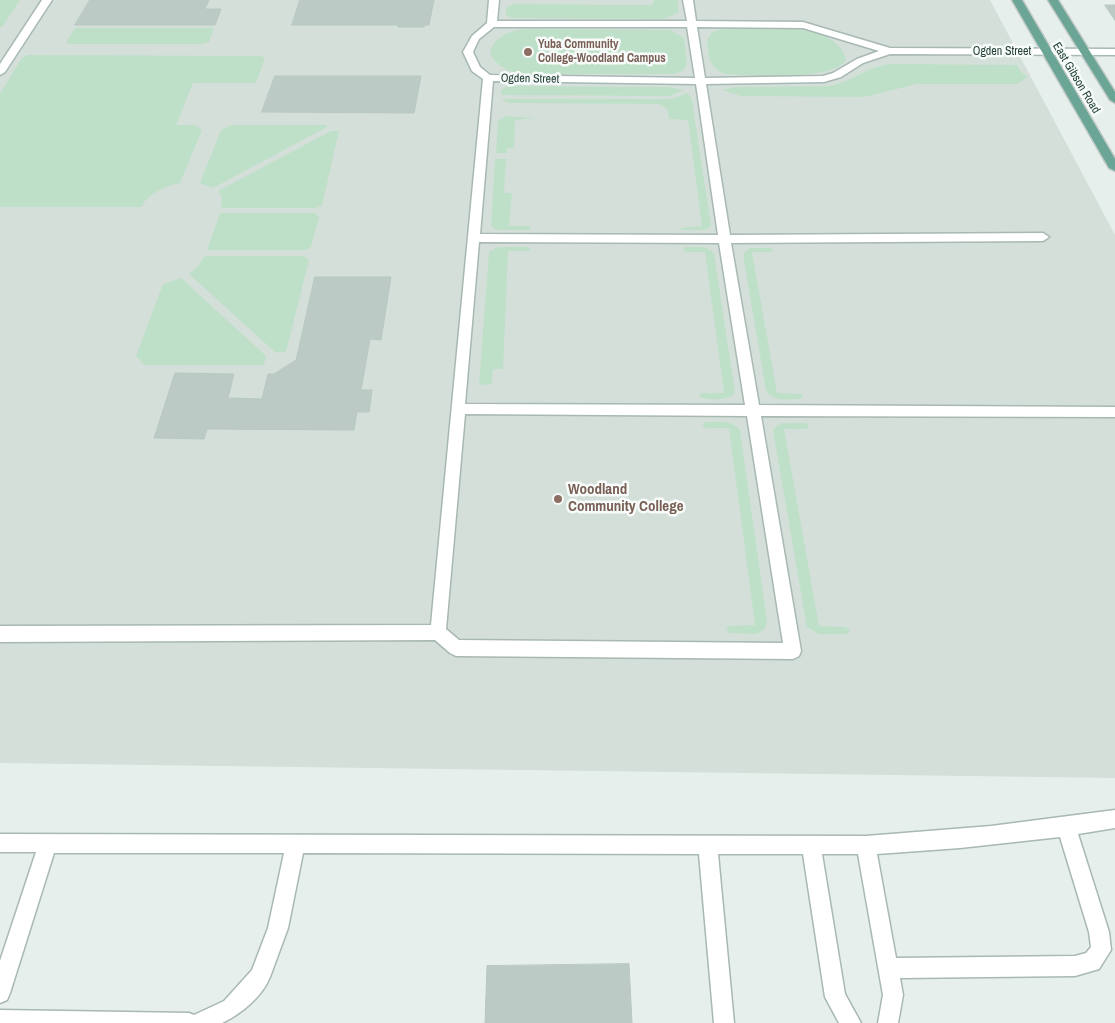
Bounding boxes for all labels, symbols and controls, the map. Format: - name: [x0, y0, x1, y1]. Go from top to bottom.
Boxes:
- place label: Yuba Community College-Woodland Campus: [538, 38, 666, 66]
- street label: East Gibson Road: [1049, 40, 1103, 116]
- street label: Ogden Street: [973, 45, 1031, 59]
- marker: Yuba Community College-Woodland Campus: [522, 46, 534, 58]
- street label: Ogden Street: [501, 71, 559, 87]
- place label: Woodland Community College: [568, 481, 683, 516]
- marker: Woodland Community College: [552, 493, 564, 505]

